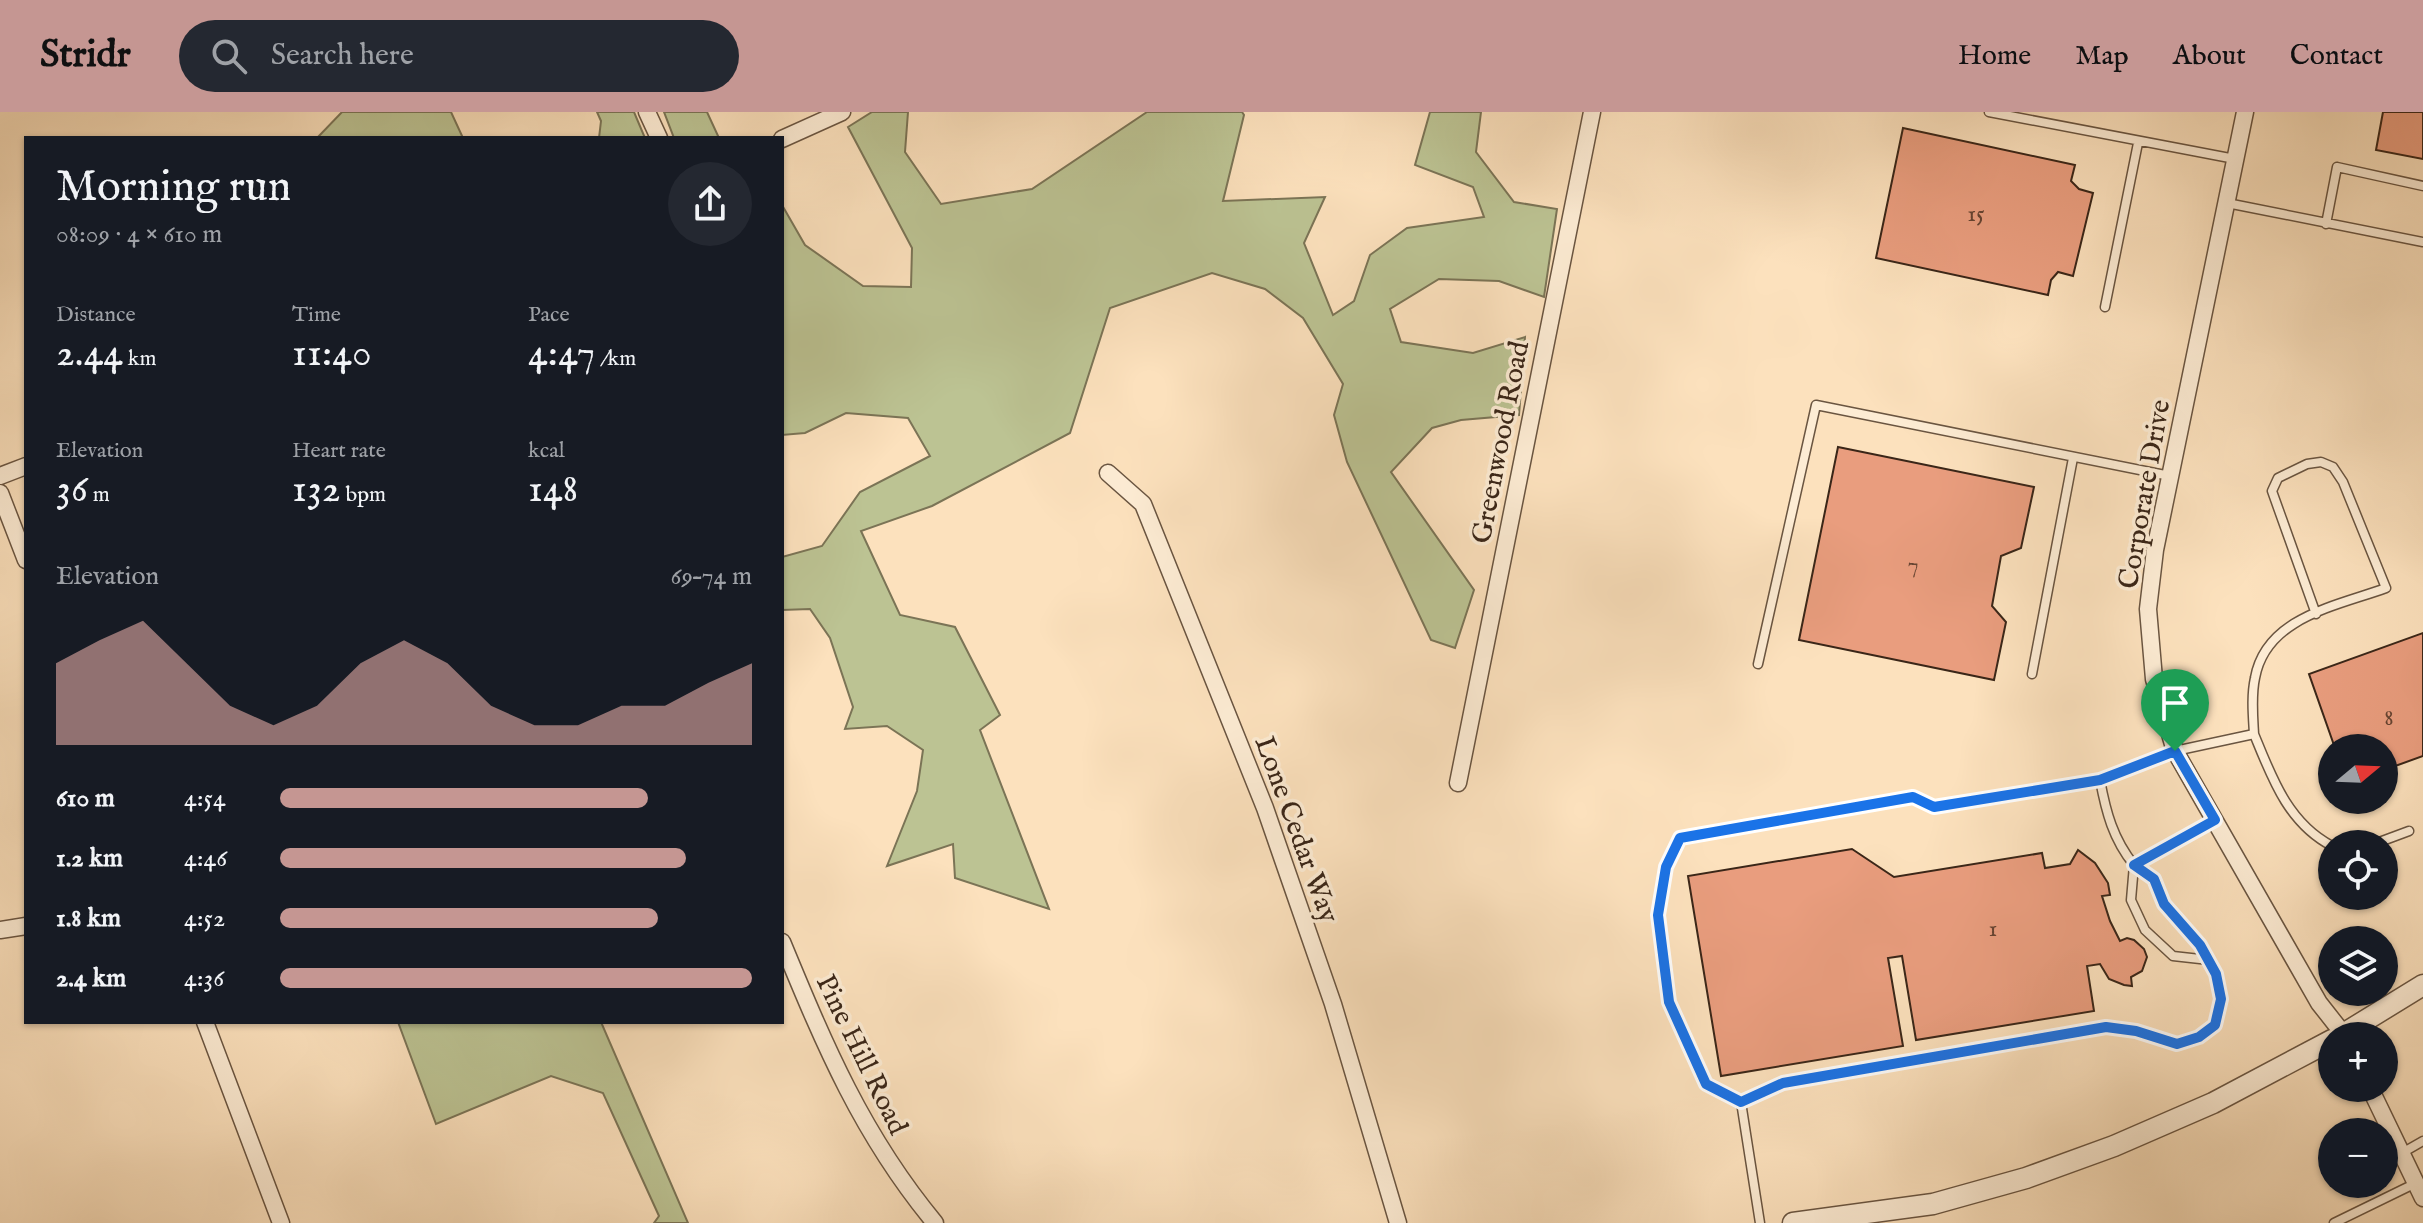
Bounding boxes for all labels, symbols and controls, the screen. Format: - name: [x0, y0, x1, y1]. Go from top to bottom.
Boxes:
- search box: [179, 20, 739, 92]
- text: Stridr: [40, 32, 131, 80]
- icon: search: [207, 34, 251, 78]
- text: Search here: [271, 37, 414, 75]
- text: Home: [1958, 39, 2031, 74]
- text: Map: [2075, 39, 2129, 74]
- text: About: [2173, 39, 2246, 74]
- text: Contact: [2290, 39, 2383, 74]
- text: Morning run: [56, 160, 291, 216]
- button: share: [668, 162, 752, 246]
- house number: 15: [1967, 199, 1985, 230]
- text: 08:09 · 4 × 610 m: [56, 218, 222, 251]
- text: Distance: [56, 301, 136, 329]
- text: Time: [292, 301, 341, 329]
- text: Pace: [528, 301, 570, 329]
- text: 2.44: [56, 329, 123, 380]
- text: 11:40: [292, 329, 372, 380]
- text: 4:47: [528, 329, 595, 380]
- street label: Greenwood Road: [1465, 338, 1538, 547]
- text: km: [123, 345, 156, 373]
- text: /km: [595, 345, 636, 373]
- street label: Corporate Drive: [2112, 397, 2179, 592]
- text: Elevation: [56, 437, 143, 465]
- text: Heart rate: [292, 437, 386, 465]
- text: kcal: [528, 437, 565, 465]
- text: 36: [56, 465, 88, 516]
- text: 132: [292, 465, 341, 516]
- text: 148: [528, 465, 578, 516]
- text: m: [88, 481, 110, 509]
- text: bpm: [341, 481, 386, 509]
- house number: 7: [1907, 550, 1919, 581]
- text: Elevation: [56, 560, 159, 593]
- text: 69–74 m: [670, 560, 752, 593]
- pin: [2141, 669, 2209, 751]
- icon: arrive: [2153, 681, 2197, 725]
- house number: 8: [2384, 703, 2394, 734]
- street label: Lone Cedar Way: [1246, 732, 1346, 928]
- north arrow: [2318, 734, 2398, 814]
- map controls: [2318, 734, 2398, 1198]
- text: 610 m: [56, 782, 115, 815]
- text: 4:54: [184, 782, 226, 815]
- button: locate: [2318, 830, 2398, 910]
- text: 1.2 km: [56, 842, 123, 875]
- text: 4:46: [184, 842, 227, 875]
- text: 1.8 km: [56, 902, 121, 935]
- text: 4:52: [184, 902, 225, 935]
- house number: 1: [1989, 914, 1997, 945]
- button: layers: [2318, 926, 2398, 1006]
- text: 2.4 km: [56, 962, 126, 995]
- text: 4:36: [184, 962, 224, 995]
- street label: Pine Hill Road: [807, 969, 915, 1141]
- button: +: [2318, 1022, 2398, 1102]
- button: −: [2318, 1118, 2398, 1198]

